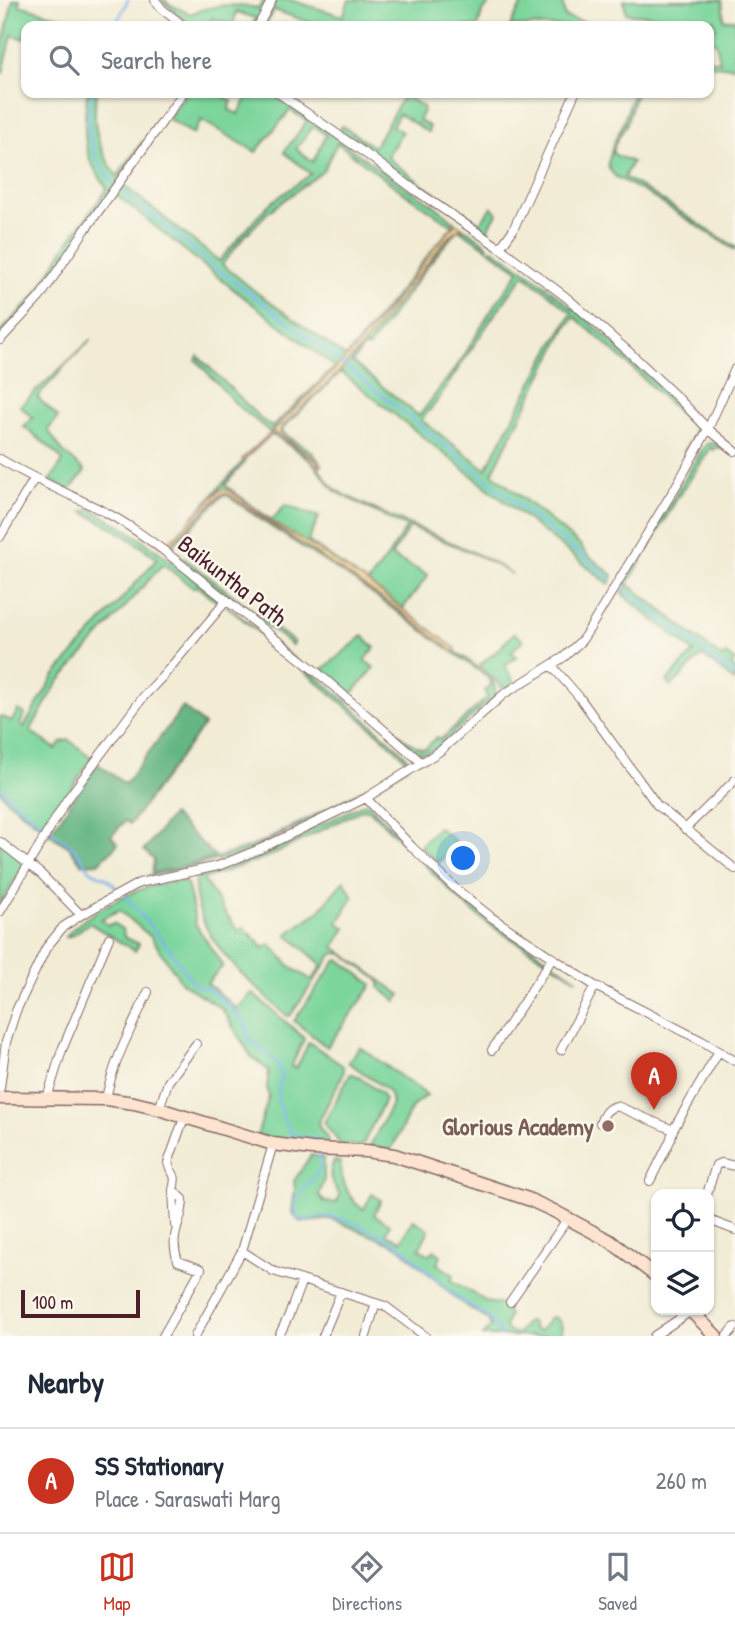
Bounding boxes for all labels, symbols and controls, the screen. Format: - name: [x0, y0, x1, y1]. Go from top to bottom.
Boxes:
- search box: [21, 21, 714, 98]
- icon: search: [45, 41, 83, 79]
- text: Search here: [101, 42, 212, 77]
- street label: Baikuntha Path: [172, 527, 294, 633]
- your location: [446, 841, 480, 875]
- pin: A: [631, 1052, 677, 1110]
- place label: Glorious Academy: [442, 1110, 594, 1143]
- marker: Glorious Academy: [600, 1118, 616, 1134]
- map controls: [651, 1189, 714, 1315]
- button: locate: [651, 1189, 714, 1252]
- button: layers: [651, 1252, 714, 1315]
- scale bar: [21, 1287, 140, 1319]
- text: 100 m: [32, 1289, 73, 1315]
- text: Nearby: [28, 1362, 104, 1402]
- text: SS Stationary: [95, 1448, 224, 1483]
- text: A: [45, 1465, 57, 1496]
- text: 260 m: [656, 1465, 707, 1496]
- text: Place · Saraswati Marg: [95, 1483, 281, 1514]
- tab: Map: [98, 1548, 136, 1616]
- tab: Directions: [332, 1548, 402, 1616]
- tab: Saved: [598, 1548, 637, 1616]

